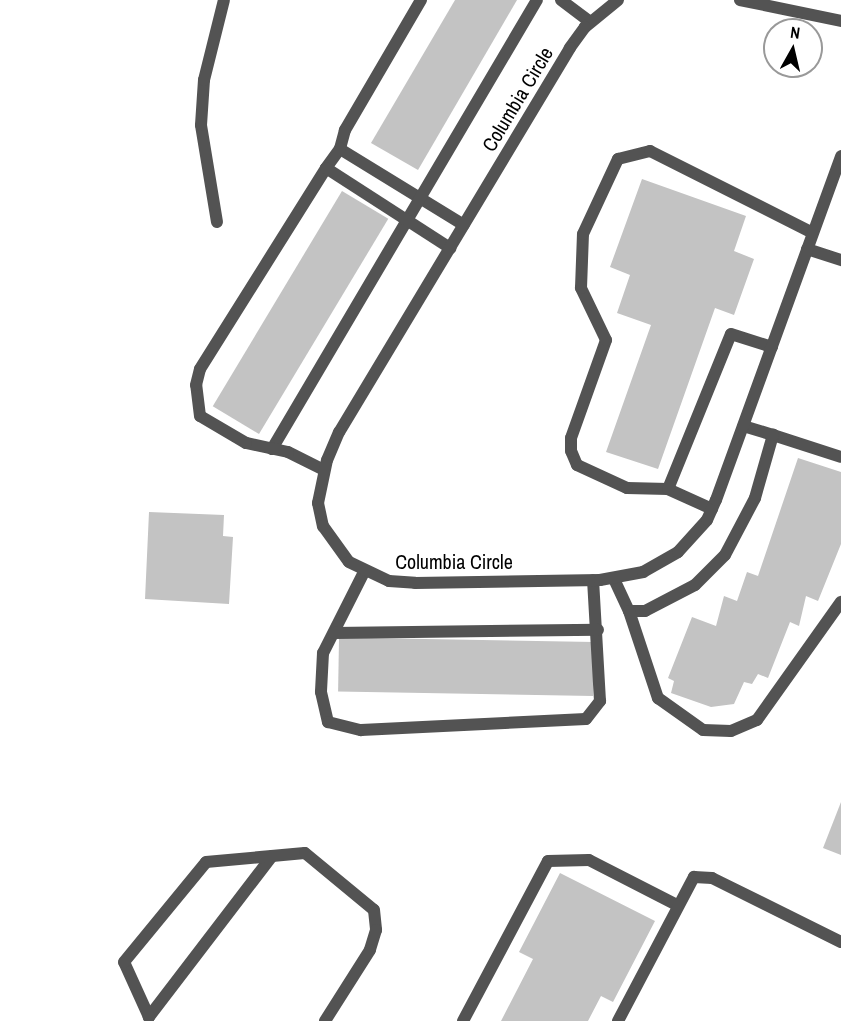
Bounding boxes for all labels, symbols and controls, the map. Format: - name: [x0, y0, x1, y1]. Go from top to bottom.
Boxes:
- north arrow: [763, 18, 823, 78]
- text: N: [789, 21, 801, 44]
- street label: Columbia Circle: [476, 42, 558, 156]
- street label: Columbia Circle: [395, 549, 513, 573]

